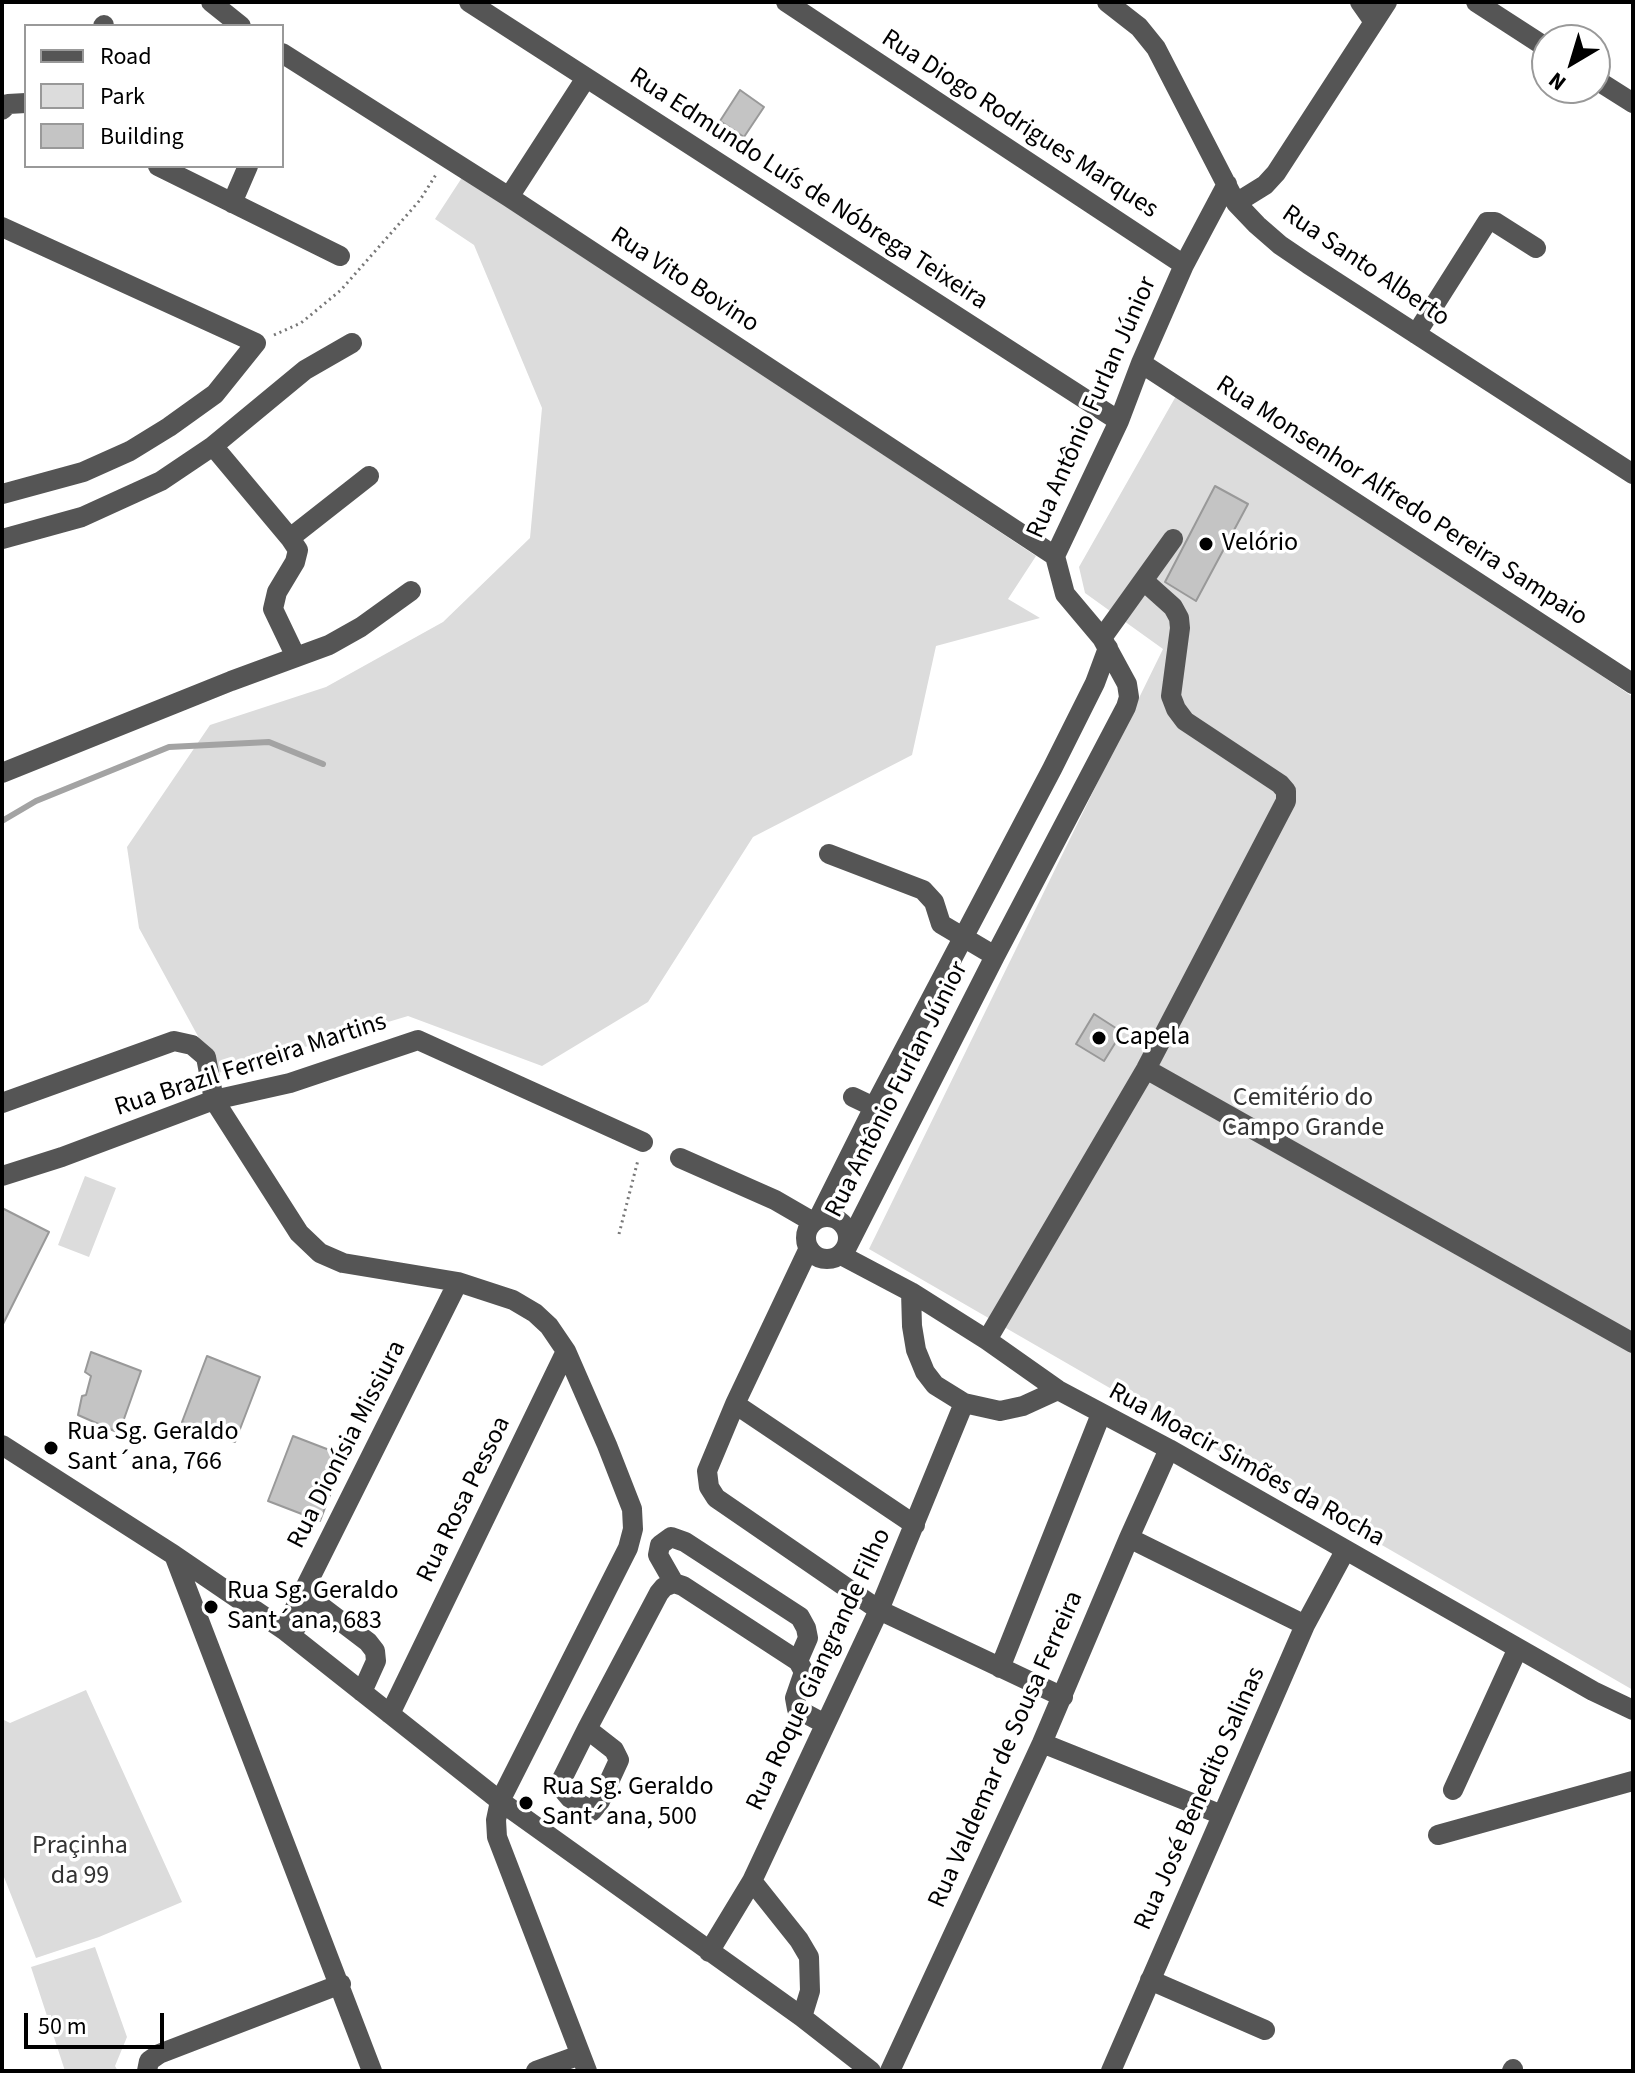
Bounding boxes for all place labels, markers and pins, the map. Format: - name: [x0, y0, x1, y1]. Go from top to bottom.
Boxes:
- place label: Velório: [1222, 528, 1298, 560]
- marker: Velório: [1197, 535, 1215, 553]
- place label: Capela: [1115, 1022, 1190, 1054]
- marker: Capela: [1090, 1029, 1108, 1047]
- place label: Rua Sg. Geraldo Sant´ana, 766: [67, 1417, 239, 1478]
- marker: Rua Sg. Geraldo Sant´ana, 766: [42, 1439, 60, 1457]
- place label: Rua Sg. Geraldo Sant´ana, 683: [227, 1576, 399, 1638]
- marker: Rua Sg. Geraldo Sant´ana, 683: [202, 1598, 220, 1616]
- place label: Rua Sg. Geraldo Sant´ana, 500: [542, 1772, 714, 1834]
- marker: Rua Sg. Geraldo Sant´ana, 500: [517, 1794, 535, 1812]

